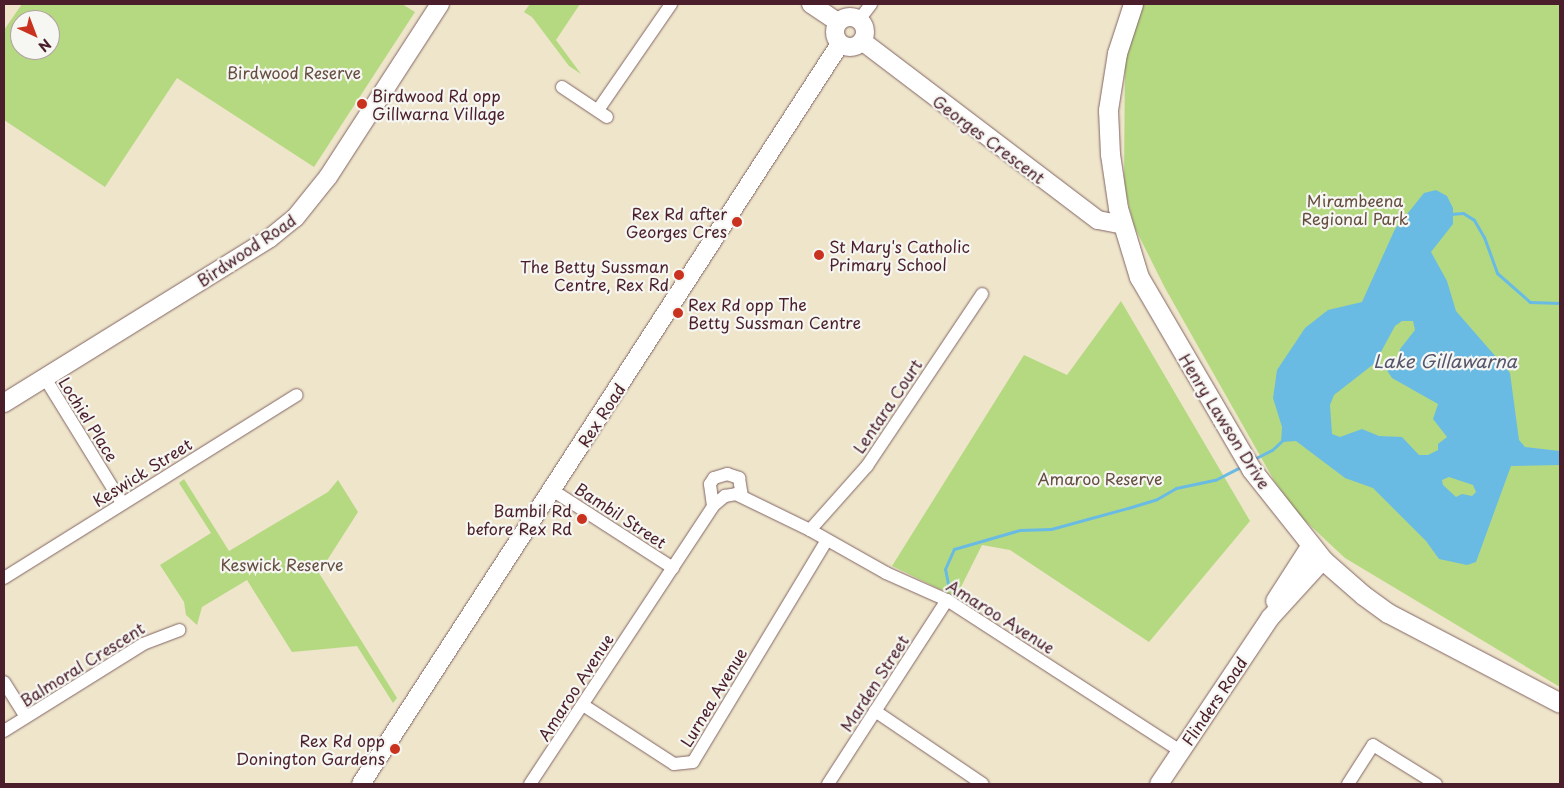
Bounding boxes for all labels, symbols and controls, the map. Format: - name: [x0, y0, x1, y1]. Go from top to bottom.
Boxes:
- north arrow: [10, 10, 60, 60]
- text: N: [34, 34, 56, 57]
- park label: Birdwood Reserve: [227, 62, 361, 82]
- place label: Birdwood Rd opp Gillwarna Village: [372, 85, 505, 123]
- street label: Georges Crescent: [929, 91, 1049, 187]
- marker: Birdwood Rd opp Gillwarna Village: [356, 98, 368, 110]
- park label: Mirambeena Regional Park: [1302, 190, 1408, 228]
- place label: Rex Rd after Georges Cres: [625, 203, 727, 241]
- street label: Birdwood Road: [193, 210, 299, 290]
- marker: Rex Rd after Georges Cres: [731, 216, 743, 228]
- place label: St Mary's Catholic Primary School: [829, 236, 971, 274]
- marker: St Mary's Catholic Primary School: [813, 249, 825, 261]
- place label: The Betty Sussman Centre, Rex Rd: [520, 256, 669, 294]
- marker: The Betty Sussman Centre, Rex Rd: [673, 269, 685, 281]
- place label: Rex Rd opp The Betty Sussman Centre: [688, 294, 861, 332]
- marker: Rex Rd opp The Betty Sussman Centre: [672, 307, 684, 319]
- street label: Henry Lawson Drive: [1176, 350, 1274, 492]
- water label: Lake Gillawarna: [1373, 350, 1517, 372]
- street label: Lentara Court: [848, 355, 926, 457]
- street label: Lochiel Place: [55, 373, 123, 465]
- street label: Rex Road: [573, 380, 629, 450]
- street label: Keswick Street: [89, 434, 195, 510]
- park label: Amaroo Reserve: [1037, 468, 1163, 488]
- street label: Bambil Street: [571, 478, 671, 552]
- place label: Bambil Rd before Rex Rd: [466, 500, 572, 538]
- marker: Bambil Rd before Rex Rd: [576, 513, 588, 525]
- park label: Keswick Reserve: [220, 554, 344, 574]
- street label: Amaroo Avenue: [944, 575, 1058, 657]
- street label: Balmoral Crescent: [16, 618, 148, 710]
- street label: Amaroo Avenue: [534, 631, 616, 743]
- street label: Marden Street: [836, 631, 912, 735]
- street label: Lurnea Avenue: [676, 644, 750, 750]
- street label: Flinders Road: [1177, 653, 1251, 749]
- place label: Rex Rd opp Donington Gardens: [235, 730, 385, 768]
- marker: Rex Rd opp Donington Gardens: [389, 743, 401, 755]

